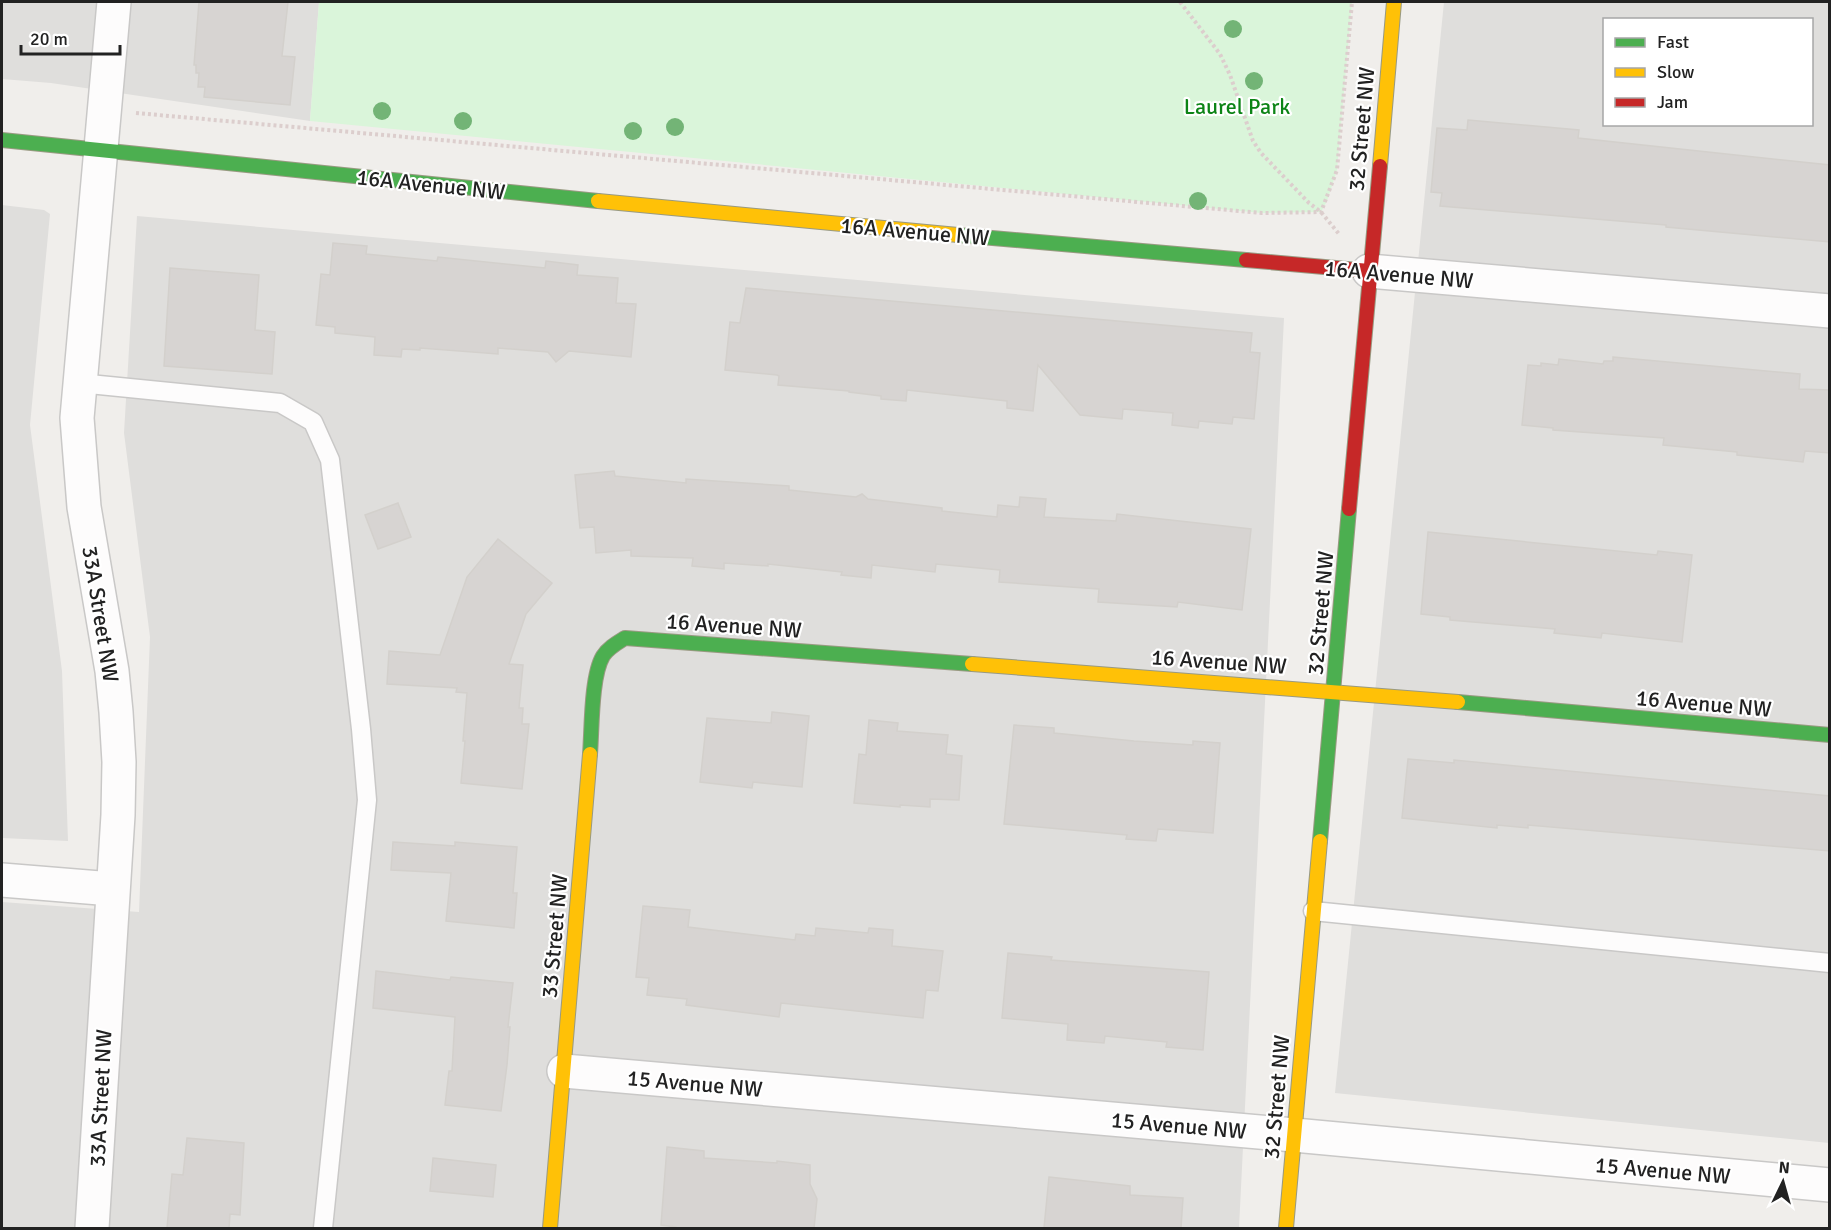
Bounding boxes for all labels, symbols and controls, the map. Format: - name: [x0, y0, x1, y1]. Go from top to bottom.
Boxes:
- scale bar: [21, 18, 120, 56]
- legend: [1603, 18, 1813, 126]
- text: 20 m: [30, 28, 68, 50]
- text: Fast: [1657, 31, 1689, 53]
- text: Slow: [1657, 61, 1694, 83]
- street label: 32 Street NW: [1343, 66, 1380, 192]
- text: Jam: [1657, 91, 1688, 113]
- park label: Laurel Park: [1184, 93, 1290, 120]
- street label: 16A Avenue NW: [355, 163, 507, 206]
- street label: 16A Avenue NW: [839, 212, 991, 251]
- street label: 16A Avenue NW: [1323, 255, 1475, 294]
- street label: 33A Street NW: [76, 544, 125, 685]
- street label: 32 Street NW: [1302, 550, 1339, 676]
- street label: 16 Avenue NW: [665, 607, 803, 644]
- street label: 16 Avenue NW: [1150, 643, 1288, 680]
- street label: 16 Avenue NW: [1635, 684, 1773, 723]
- street label: 33 Street NW: [536, 873, 573, 999]
- street label: 33A Street NW: [83, 1028, 118, 1168]
- street label: 32 Street NW: [1258, 1034, 1295, 1160]
- street label: 15 Avenue NW: [626, 1064, 764, 1103]
- street label: 15 Avenue NW: [1110, 1106, 1248, 1145]
- street label: 15 Avenue NW: [1594, 1151, 1732, 1190]
- north arrow: [1753, 1152, 1813, 1212]
- text: N: [1778, 1158, 1791, 1179]

